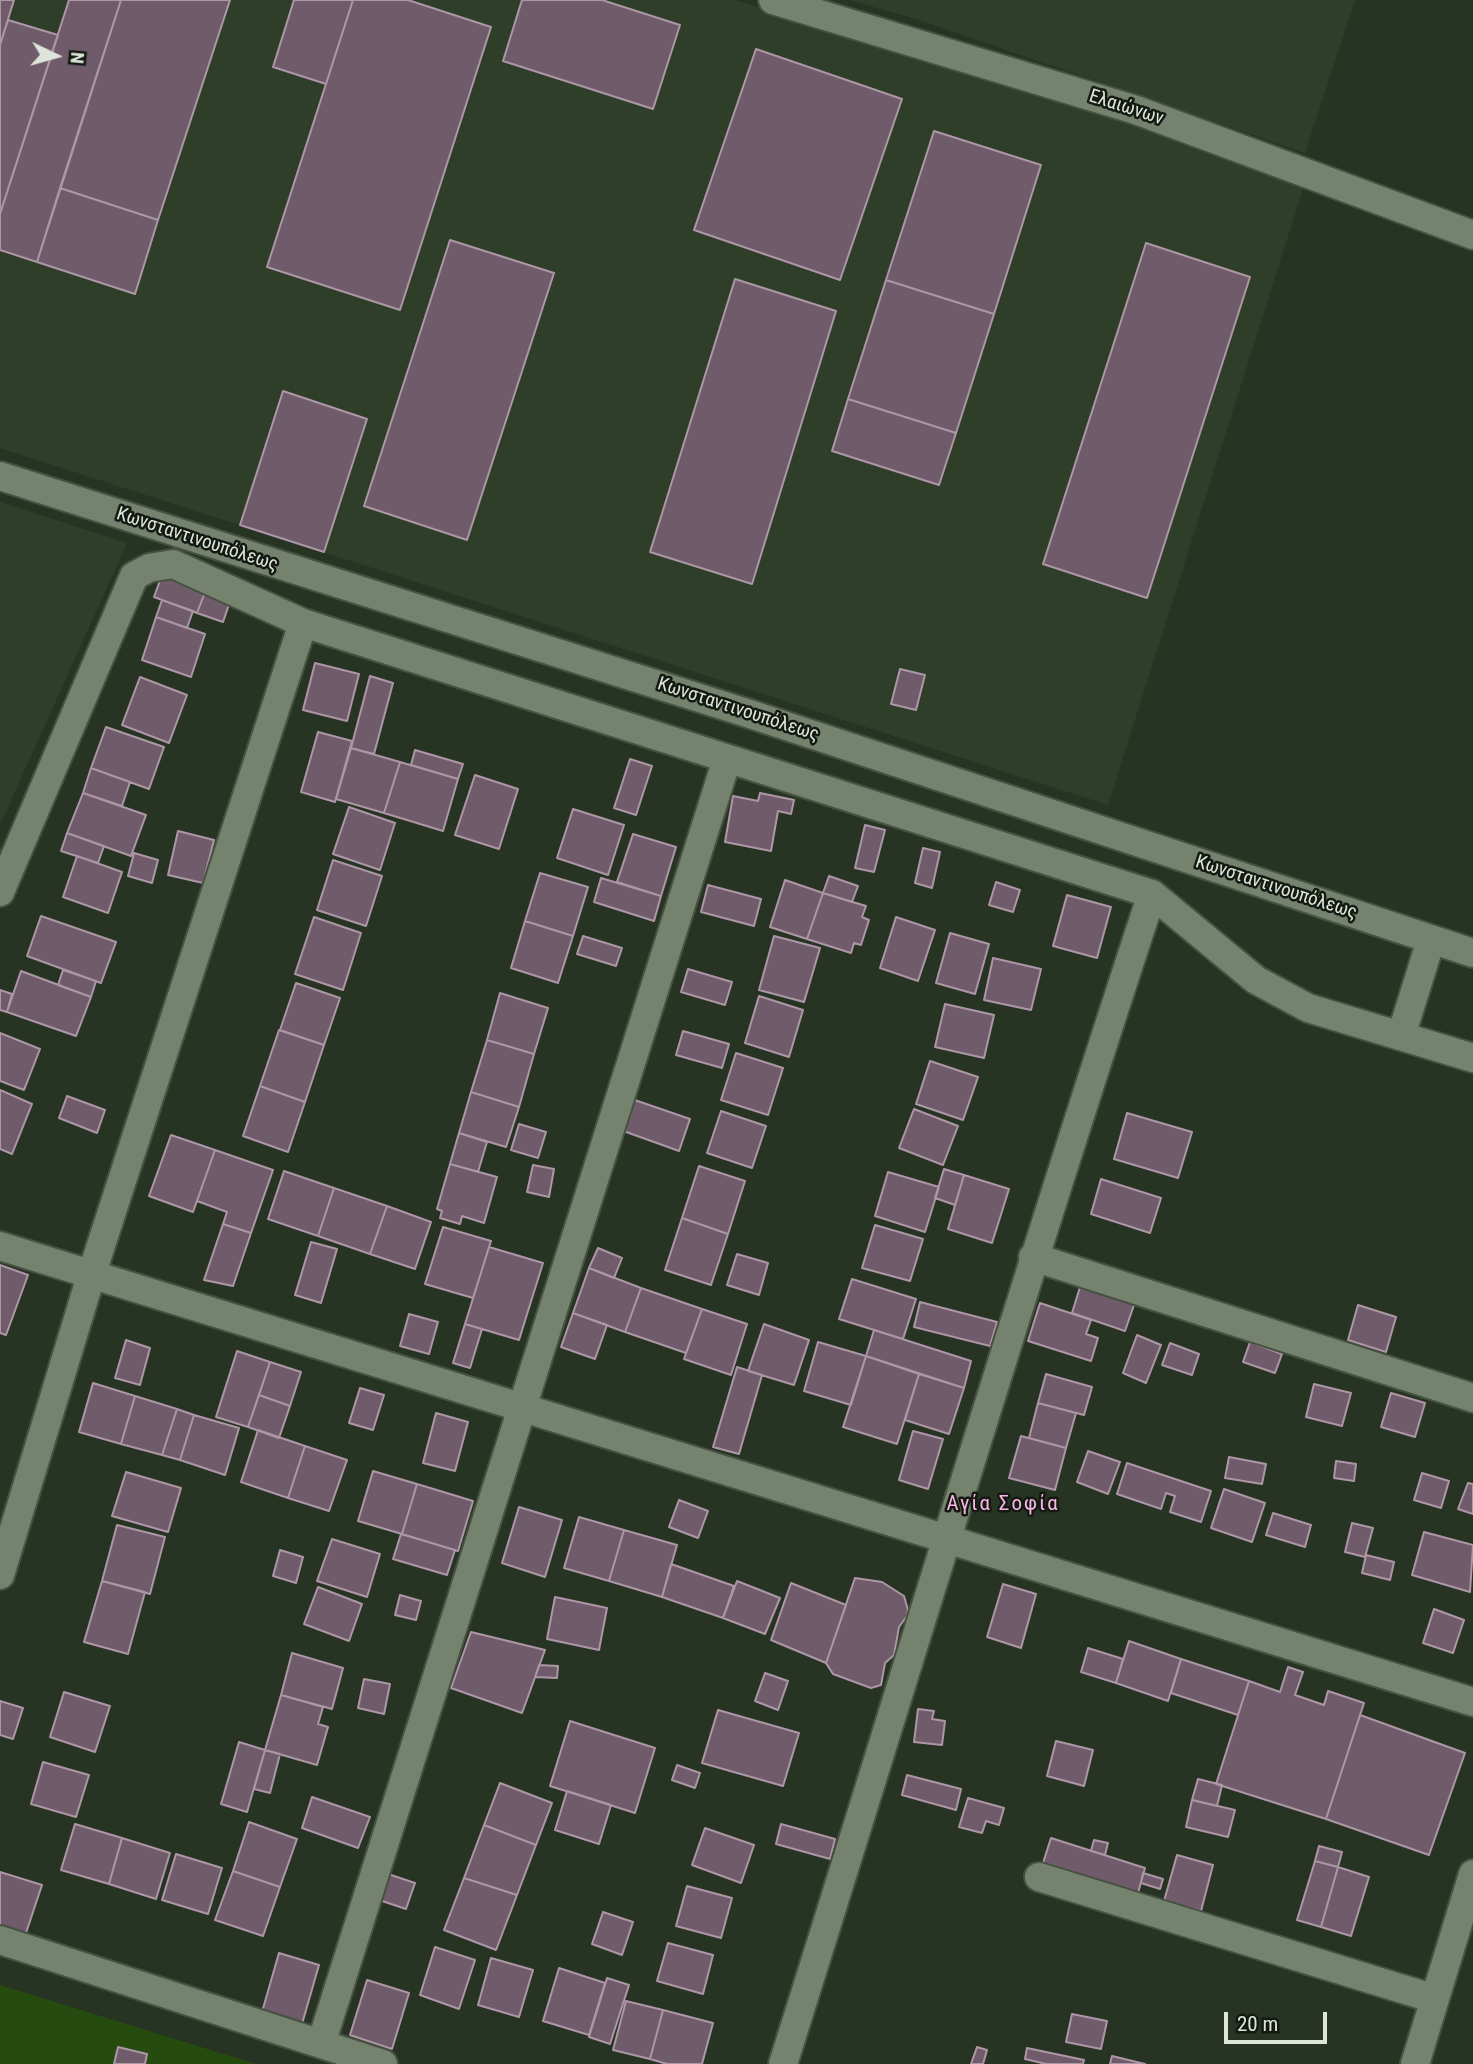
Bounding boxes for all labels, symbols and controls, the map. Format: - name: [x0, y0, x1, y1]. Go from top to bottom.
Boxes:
- north arrow: [21, 21, 91, 91]
- text: N: [65, 51, 89, 65]
- street label: Ελαιώνων: [1086, 85, 1166, 131]
- street label: Κωνσταντινουπόλεως: [113, 503, 281, 577]
- street label: Κωνσταντινουπόλεως: [654, 673, 822, 747]
- street label: Κωνσταντινουπόλεως: [1192, 851, 1360, 925]
- district label: Αγία Σοφία: [948, 1492, 1058, 1518]
- scale bar: [1228, 1997, 1331, 2041]
- text: 20 m: [1237, 2012, 1278, 2036]

